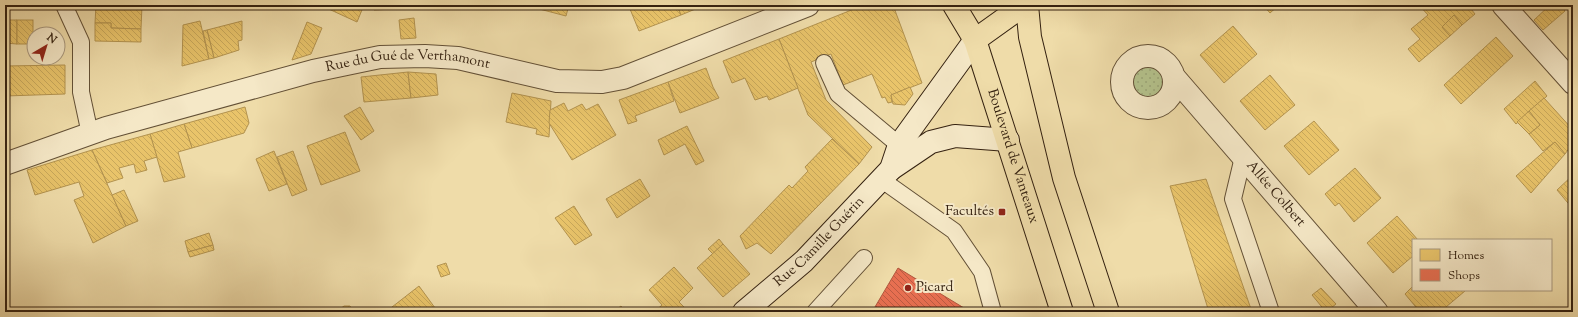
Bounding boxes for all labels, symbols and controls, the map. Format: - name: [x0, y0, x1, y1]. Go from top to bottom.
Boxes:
- north arrow: [26, 26, 66, 66]
- text: N: [42, 29, 60, 48]
- street label: Rue du Gué de Verthamont: [324, 46, 492, 78]
- street label: Boulevard de Vanteaux: [981, 87, 1043, 226]
- street label: Allée Colbert: [1241, 157, 1310, 232]
- street label: Rue Camille Guérin: [770, 192, 870, 292]
- place label: Facultés: [945, 202, 994, 222]
- marker: Facultés: [997, 207, 1007, 217]
- legend: [1412, 239, 1552, 291]
- text: Homes: [1448, 247, 1484, 265]
- text: Shops: [1448, 267, 1480, 285]
- place label: Picard: [916, 278, 953, 298]
- marker: Picard: [903, 283, 913, 293]

